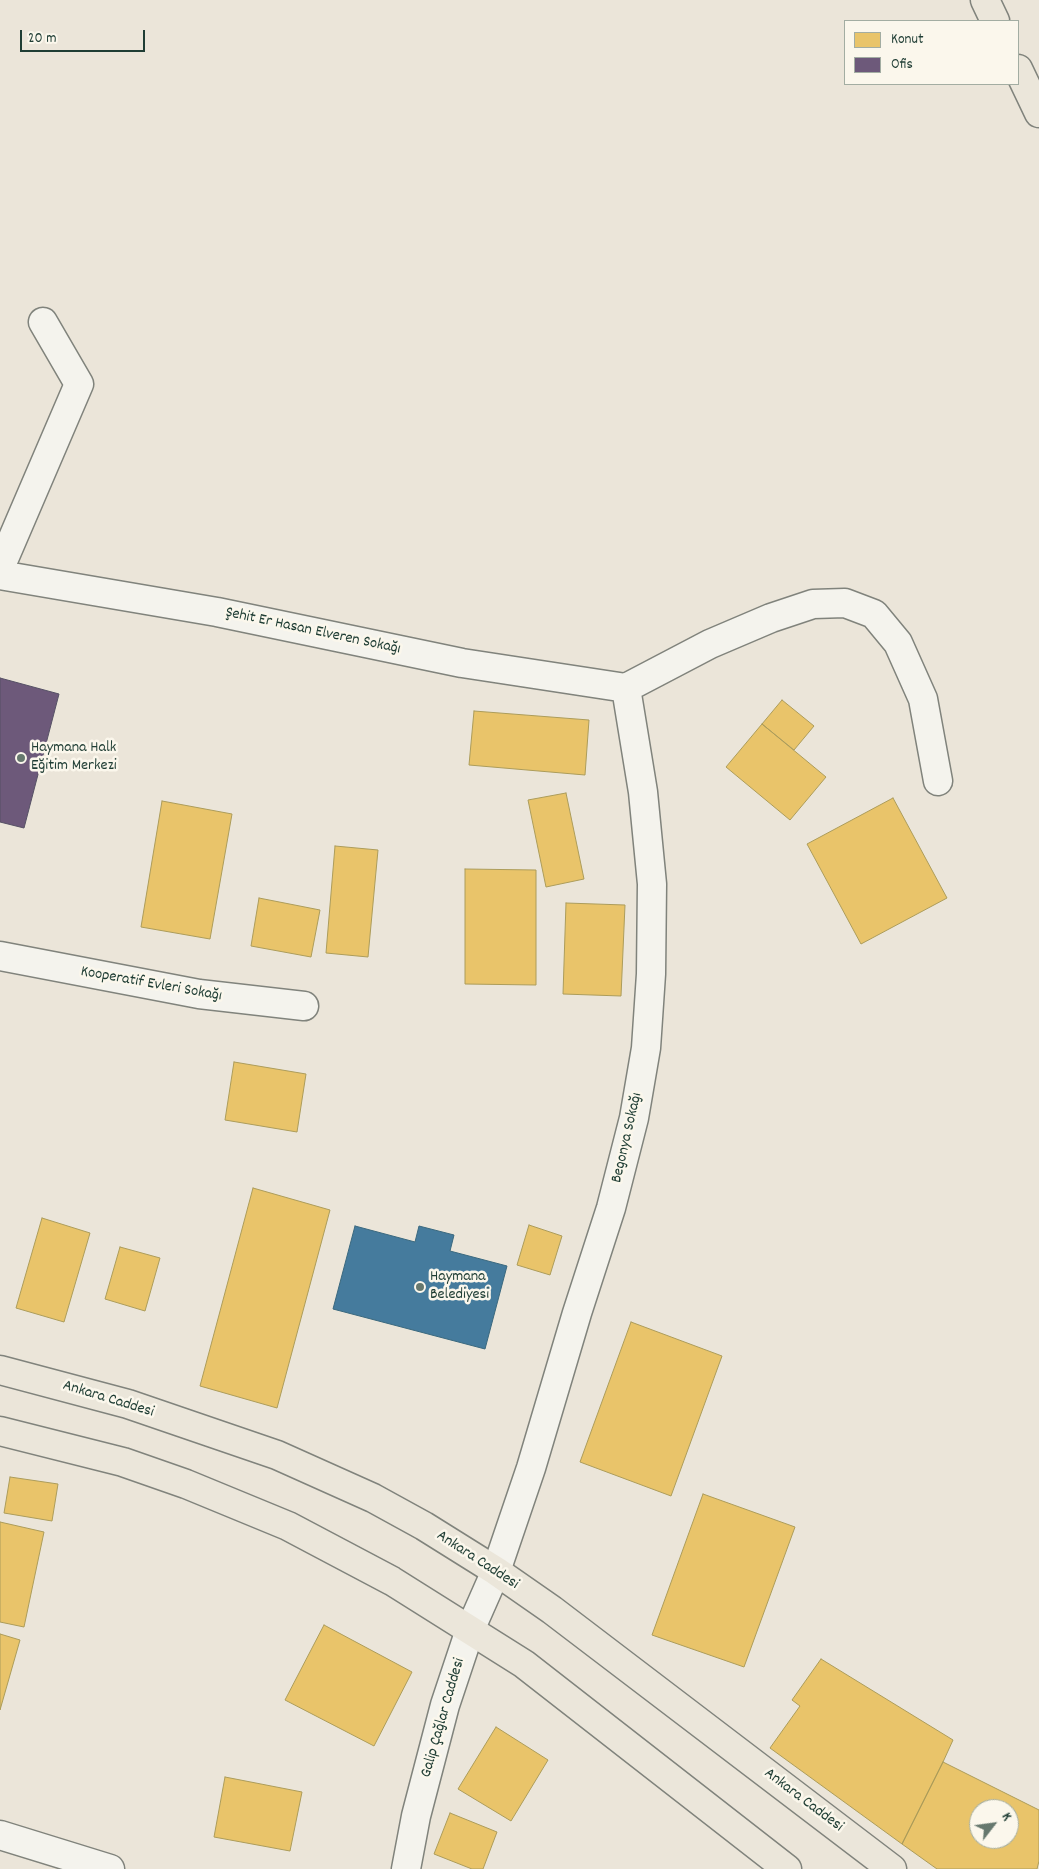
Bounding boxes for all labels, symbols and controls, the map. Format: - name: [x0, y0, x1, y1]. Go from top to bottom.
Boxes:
- scale bar: [22, 20, 148, 52]
- legend: [844, 20, 1019, 85]
- text: 20 m: [28, 28, 56, 50]
- text: Konut: [891, 29, 924, 51]
- text: Ofis: [891, 54, 913, 76]
- street label: Şehit Er Hasan Elveren Sokağı: [224, 604, 402, 660]
- place label: Haymana Halk Eğitim Merkezi: [31, 739, 117, 777]
- marker: Haymana Halk Eğitim Merkezi: [15, 752, 27, 764]
- street label: Kooperatif Evleri Sokağı: [79, 963, 223, 1007]
- street label: Begonya Sokağı: [608, 1091, 648, 1185]
- place label: Haymana Belediyesi: [430, 1268, 489, 1306]
- marker: Haymana Belediyesi: [414, 1281, 426, 1293]
- street label: Ankara Caddesi: [60, 1377, 156, 1423]
- street label: Ankara Caddesi: [432, 1527, 522, 1595]
- street label: Galip Çağlar Caddesi: [418, 1656, 470, 1780]
- street label: Ankara Caddesi: [760, 1765, 846, 1837]
- north arrow: [969, 1799, 1019, 1849]
- text: K: [996, 1809, 1016, 1825]

